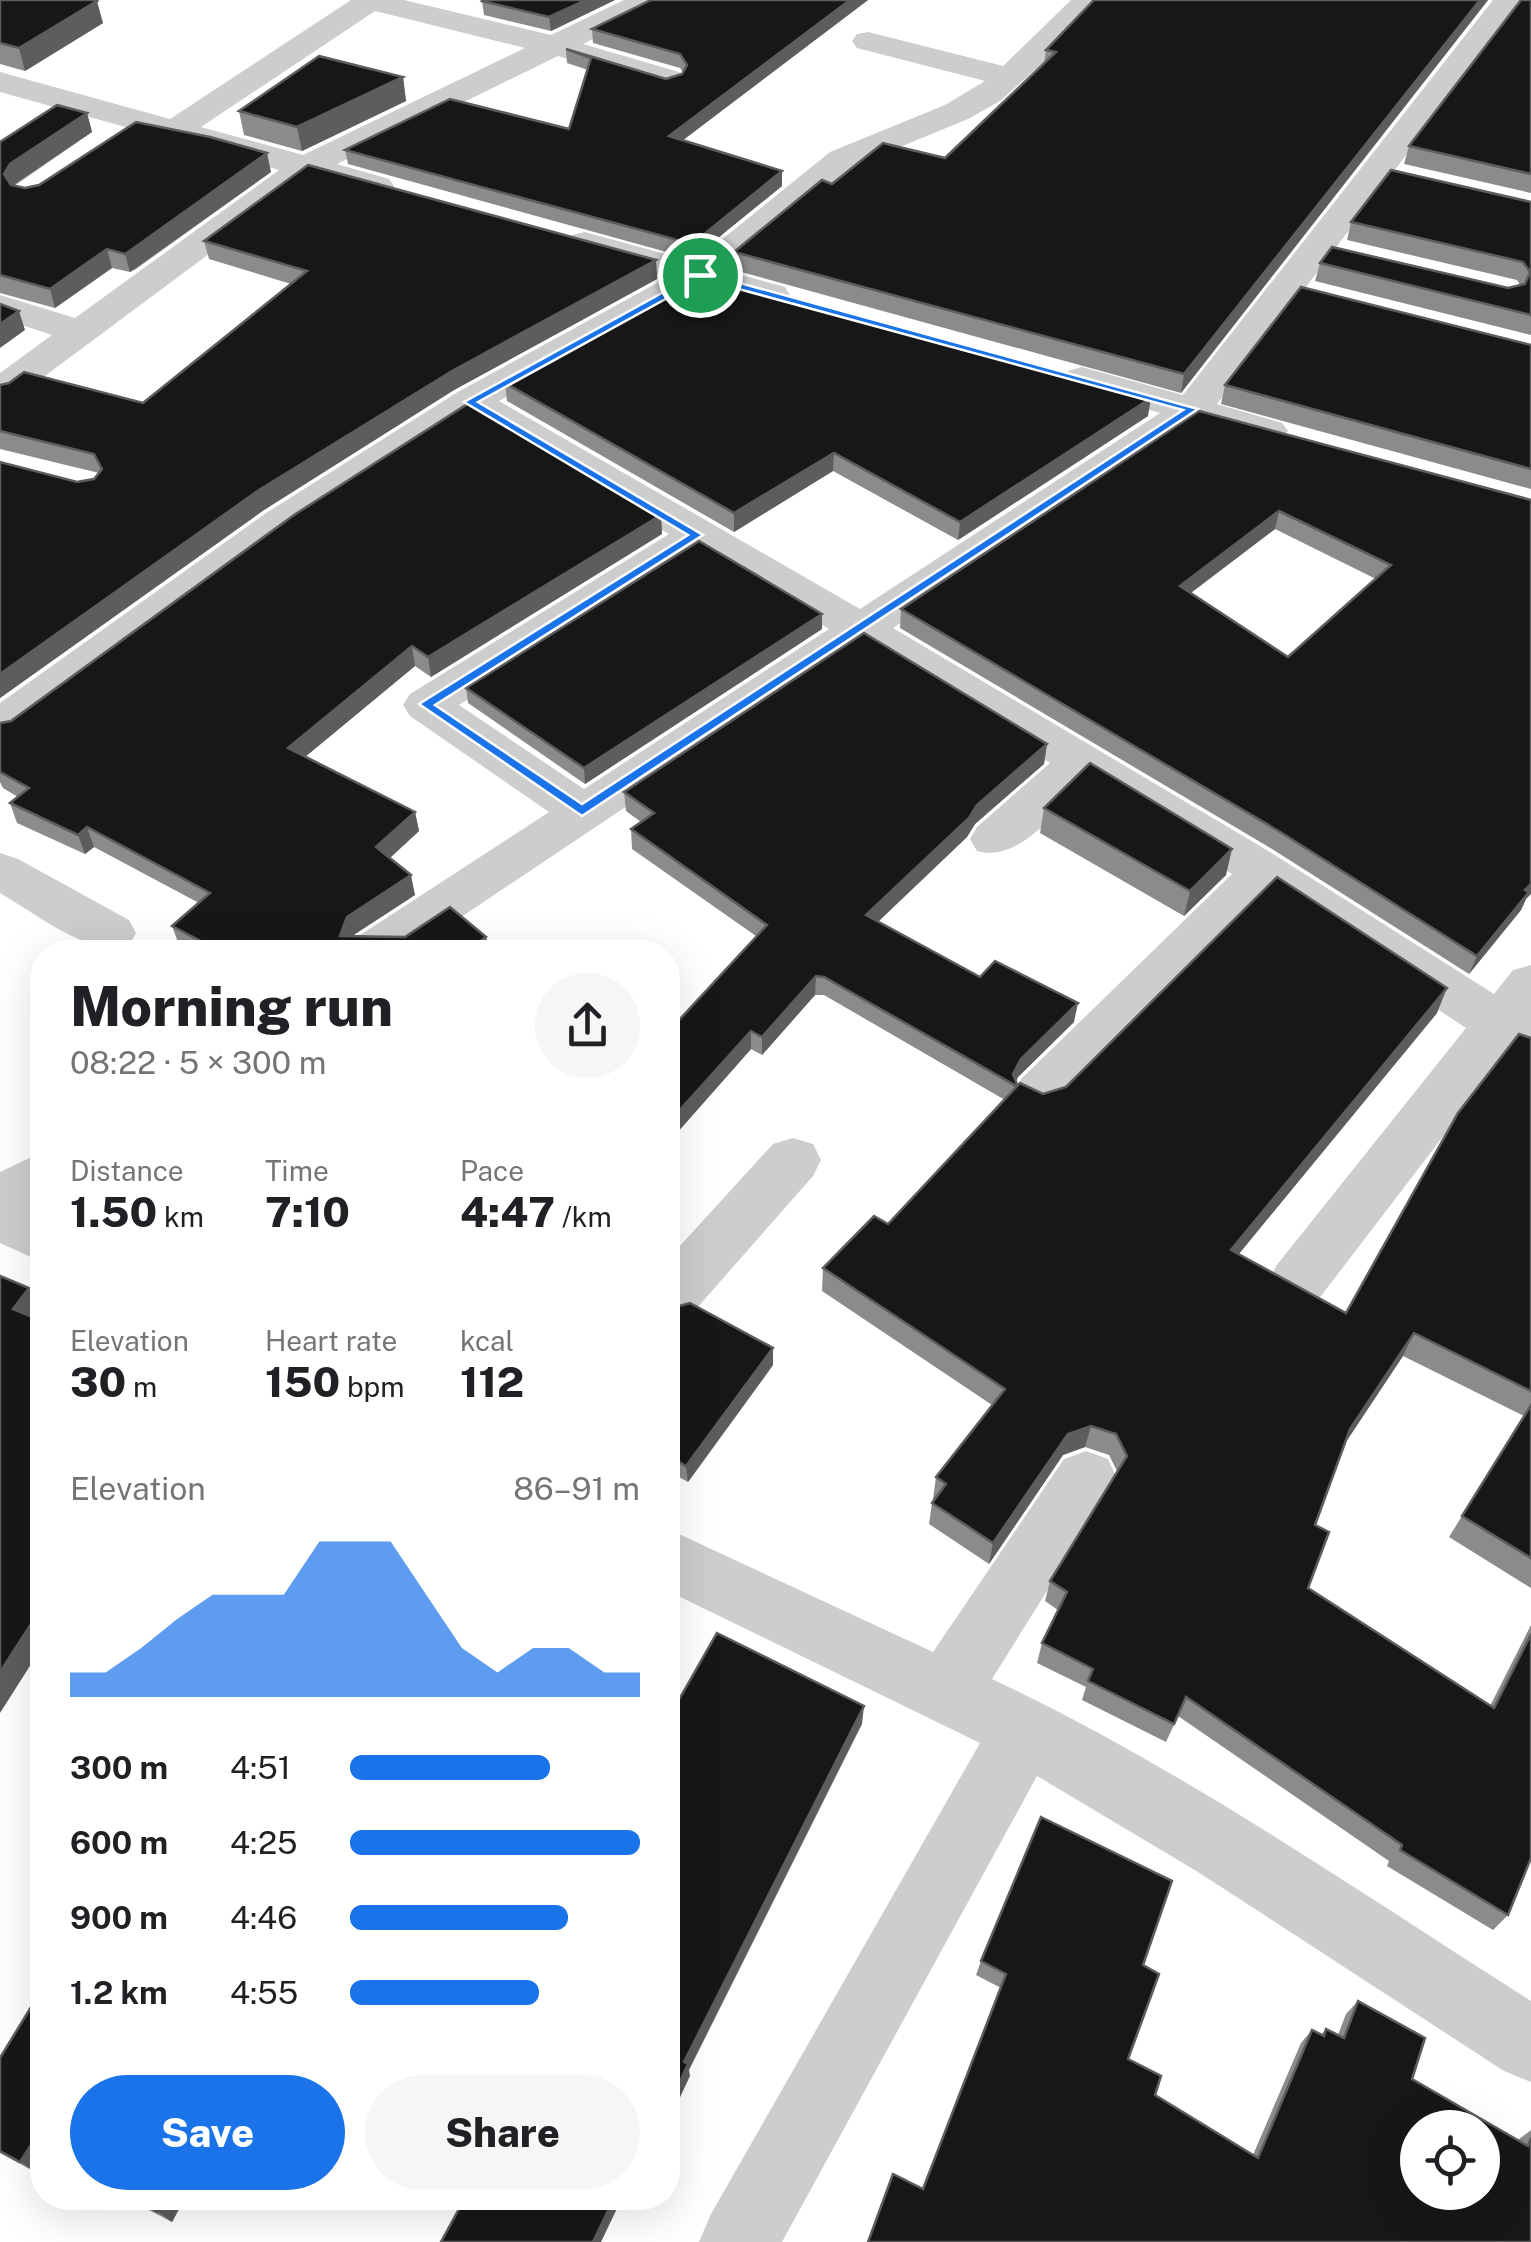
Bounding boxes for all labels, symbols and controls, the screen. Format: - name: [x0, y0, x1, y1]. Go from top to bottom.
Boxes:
- pin: [658, 233, 743, 318]
- icon: arrive: [673, 248, 728, 303]
- button: share: [535, 973, 640, 1078]
- text: Morning run: [70, 974, 393, 1038]
- text: 08:22 · 5 × 300 m: [70, 1044, 326, 1081]
- text: Distance: [70, 1154, 184, 1187]
- text: Time: [265, 1154, 329, 1187]
- text: Pace: [460, 1154, 524, 1187]
- text: 1.50: [70, 1187, 157, 1236]
- text: 7:10: [265, 1187, 350, 1236]
- text: 4:47: [460, 1187, 555, 1236]
- text: km: [157, 1200, 204, 1233]
- text: /km: [555, 1200, 612, 1233]
- text: Elevation: [70, 1324, 189, 1357]
- text: Heart rate: [265, 1324, 397, 1357]
- text: kcal: [460, 1324, 514, 1357]
- text: 30: [70, 1357, 126, 1406]
- text: 150: [265, 1357, 340, 1406]
- text: 112: [460, 1357, 524, 1406]
- text: m: [126, 1370, 157, 1403]
- text: bpm: [340, 1370, 405, 1403]
- text: Elevation: [70, 1470, 206, 1507]
- text: 86–91 m: [513, 1470, 640, 1507]
- text: 300 m: [70, 1749, 168, 1786]
- text: 4:51: [230, 1749, 291, 1786]
- text: 600 m: [70, 1824, 168, 1861]
- text: 4:25: [230, 1824, 298, 1861]
- text: 900 m: [70, 1899, 168, 1936]
- text: 4:46: [230, 1899, 297, 1936]
- text: 1.2 km: [70, 1974, 168, 2011]
- text: 4:55: [230, 1974, 298, 2011]
- button: Save: [70, 2075, 345, 2190]
- button: Share: [365, 2075, 640, 2190]
- map controls: [1400, 2110, 1500, 2210]
- button: locate: [1400, 2110, 1500, 2210]

